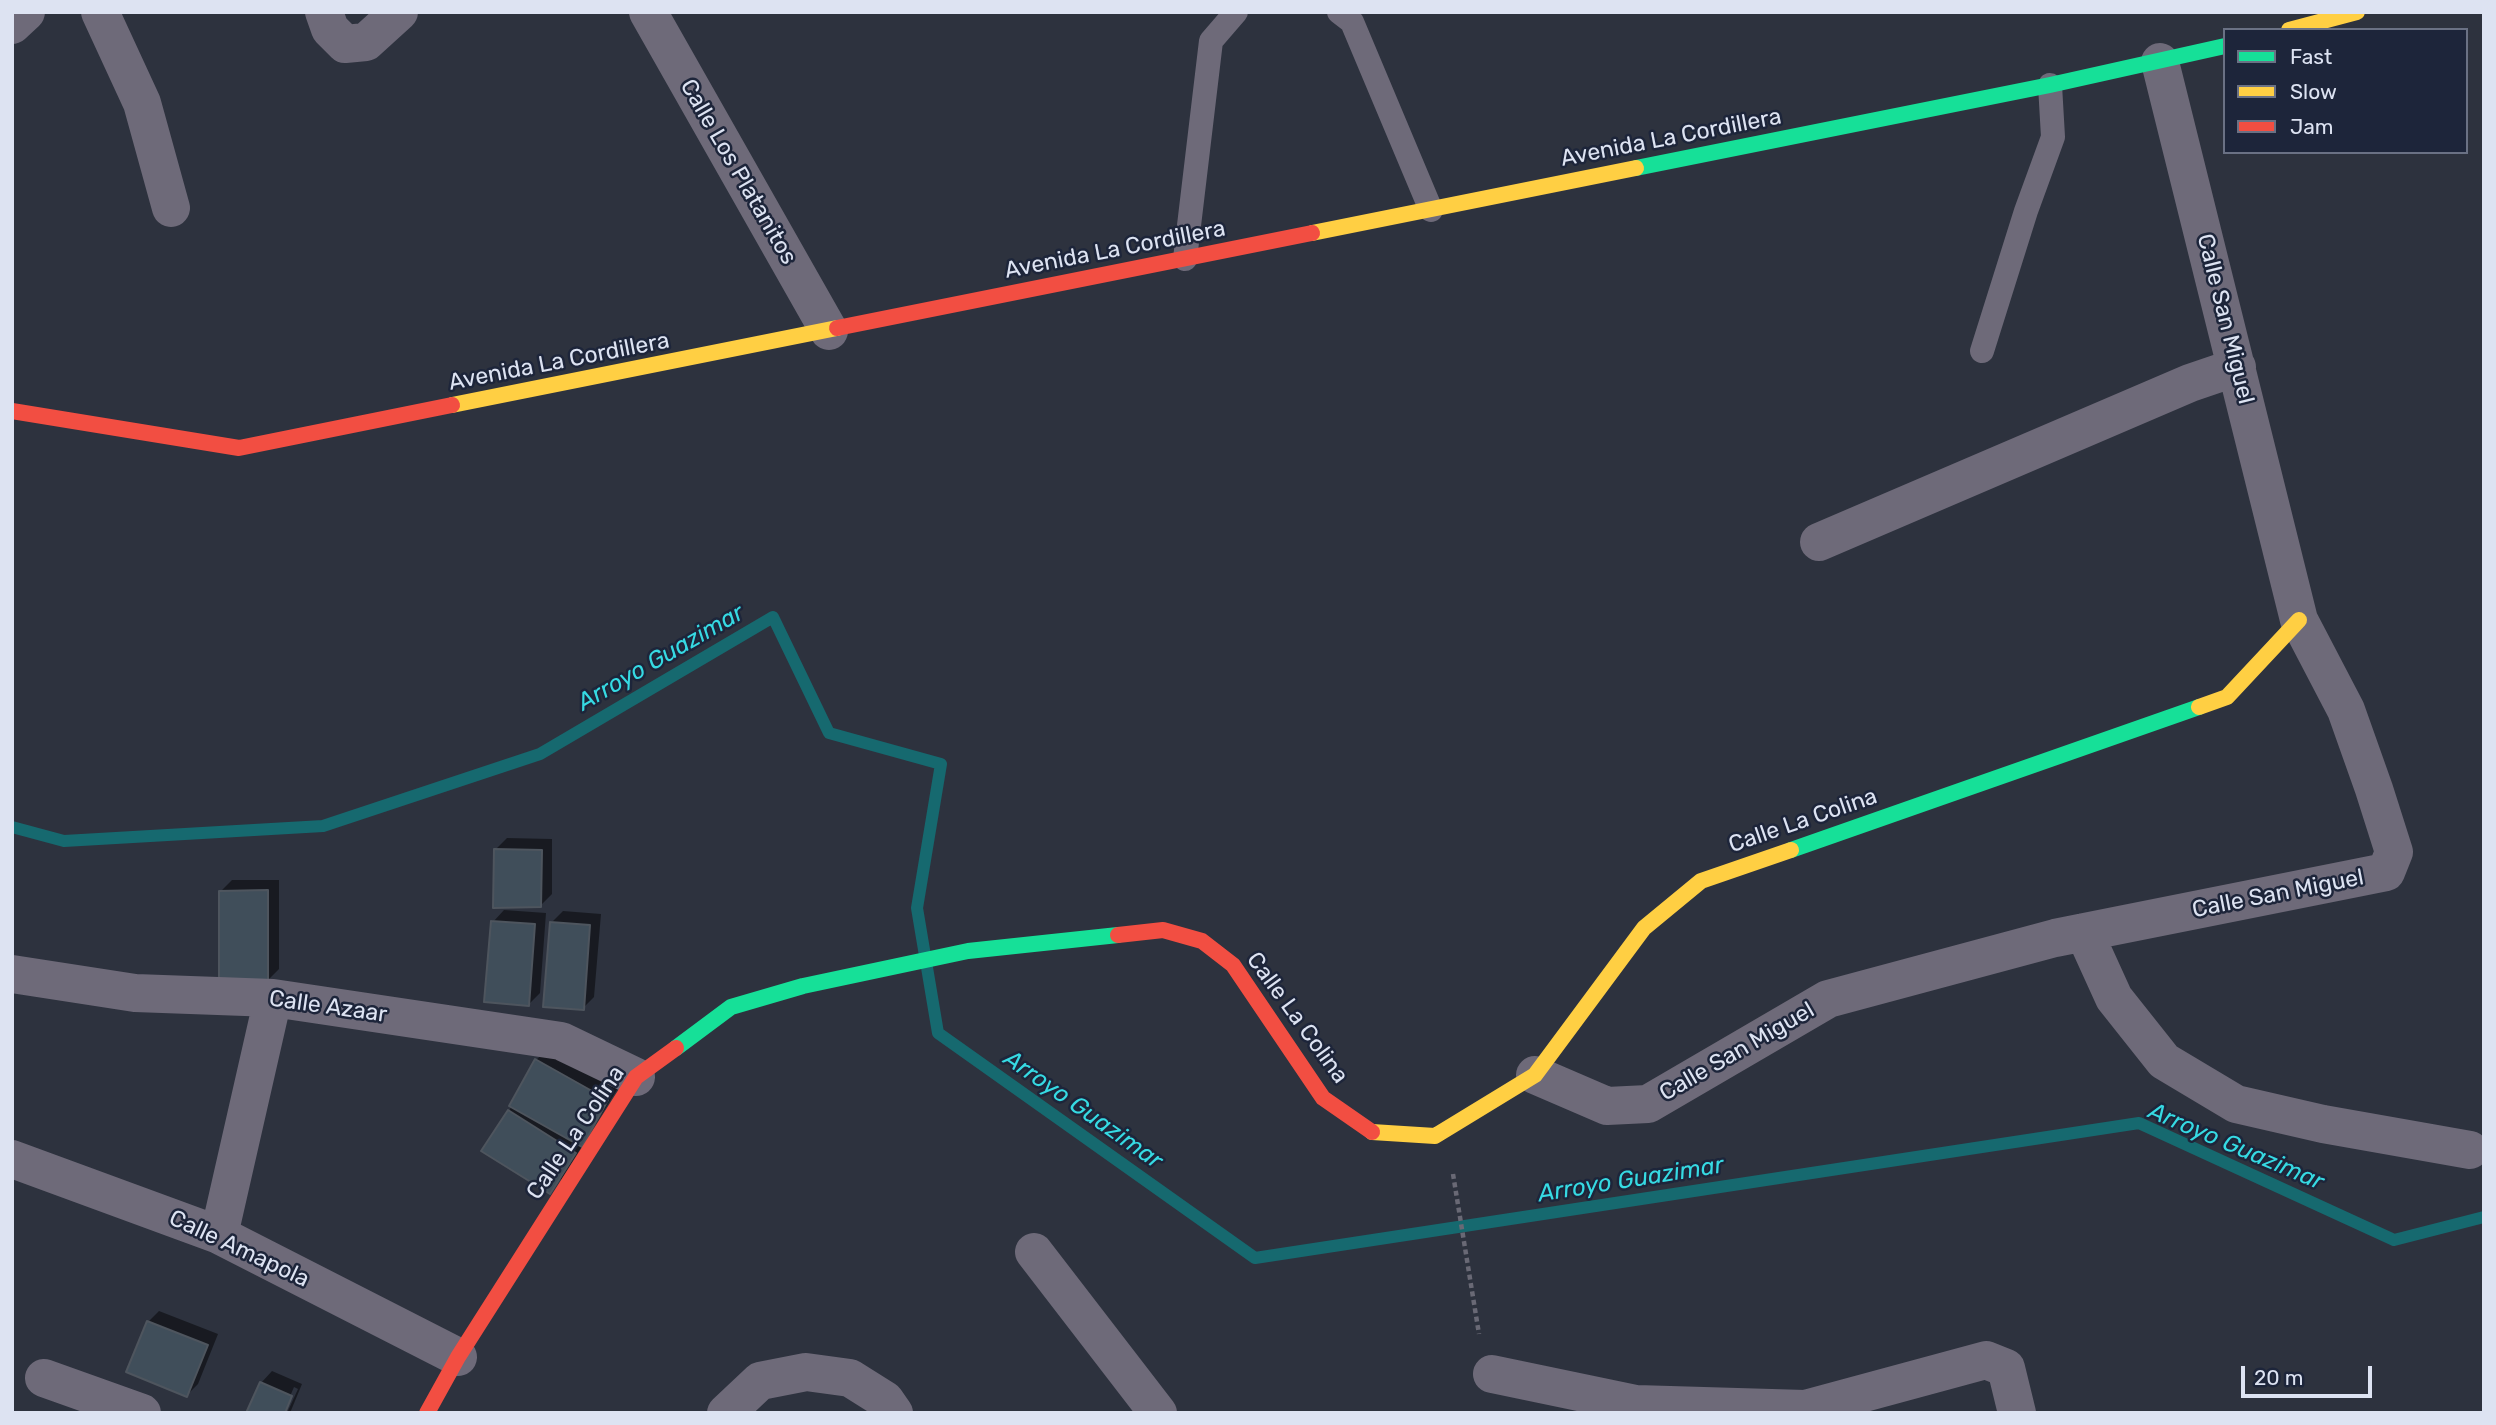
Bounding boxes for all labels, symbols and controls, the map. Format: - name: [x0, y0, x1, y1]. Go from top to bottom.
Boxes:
- legend: [2223, 28, 2468, 154]
- text: Fast: [2290, 44, 2332, 69]
- street label: Calle Los Platanitos: [674, 75, 802, 269]
- text: Slow: [2290, 79, 2337, 104]
- street label: Avenida La Cordillera: [1558, 103, 1784, 173]
- text: Jam: [2290, 114, 2334, 139]
- street label: Avenida La Cordillera: [1002, 215, 1228, 285]
- street label: Calle San Miguel: [2191, 231, 2259, 407]
- street label: Avenida La Cordillera: [446, 327, 672, 397]
- water label: Arroyo Guazimar: [573, 599, 749, 717]
- street label: Calle La Colina: [1725, 783, 1881, 859]
- street label: Calle San Miguel: [2190, 864, 2366, 924]
- street label: Calle La Colina: [1240, 947, 1354, 1089]
- street label: Calle Azaar: [267, 985, 389, 1029]
- street label: Calle San Miguel: [1655, 997, 1819, 1107]
- water label: Arroyo Guazimar: [998, 1044, 1168, 1176]
- street label: Calle La Colina: [521, 1061, 631, 1205]
- water label: Arroyo Guazimar: [2144, 1097, 2328, 1197]
- water label: Arroyo Guazimar: [1536, 1151, 1726, 1209]
- street label: Calle Amapola: [165, 1204, 313, 1294]
- scale bar: [2244, 1352, 2375, 1396]
- text: 20 m: [2254, 1365, 2303, 1390]

